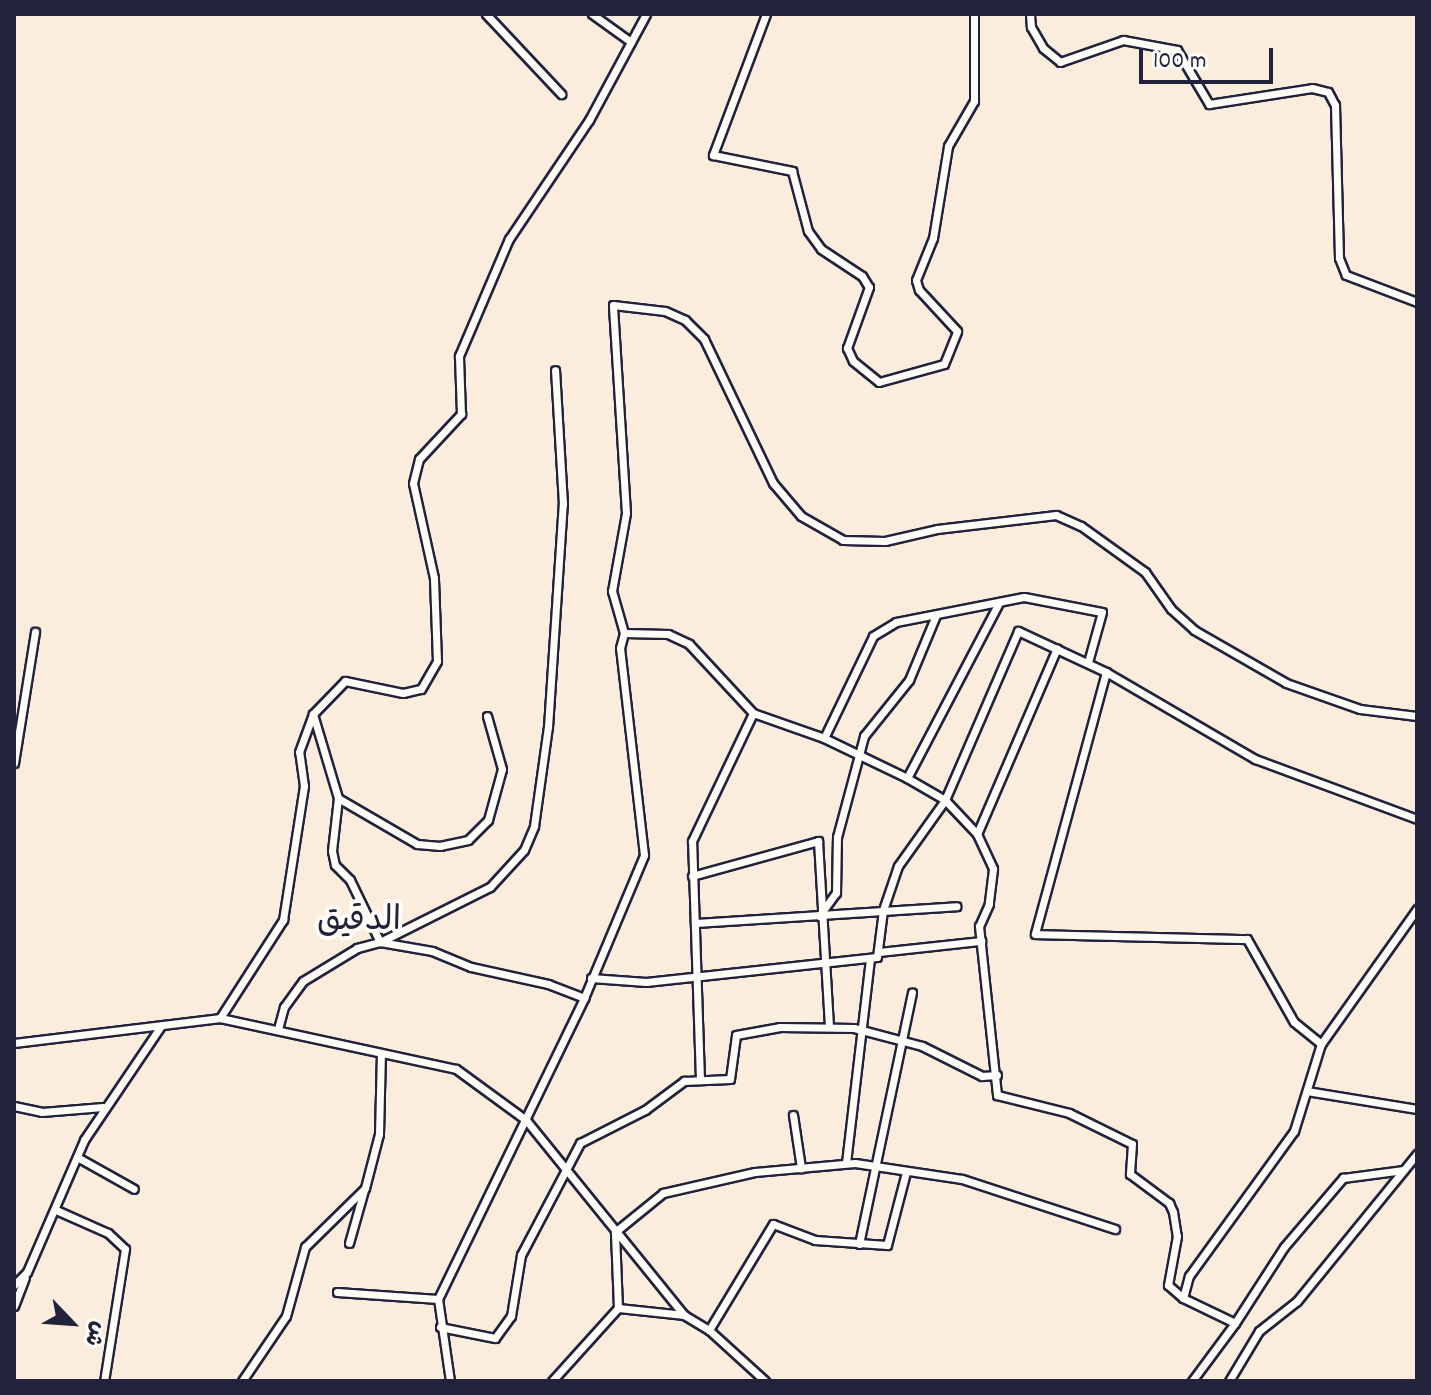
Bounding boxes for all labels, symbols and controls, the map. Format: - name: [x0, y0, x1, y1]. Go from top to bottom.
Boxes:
- scale bar: [1143, 32, 1277, 82]
- text: 100 m: [1153, 45, 1206, 79]
- district label: الدقيق: [317, 903, 401, 943]
- north arrow: [32, 1283, 112, 1363]
- text: ش: [75, 1316, 113, 1351]

